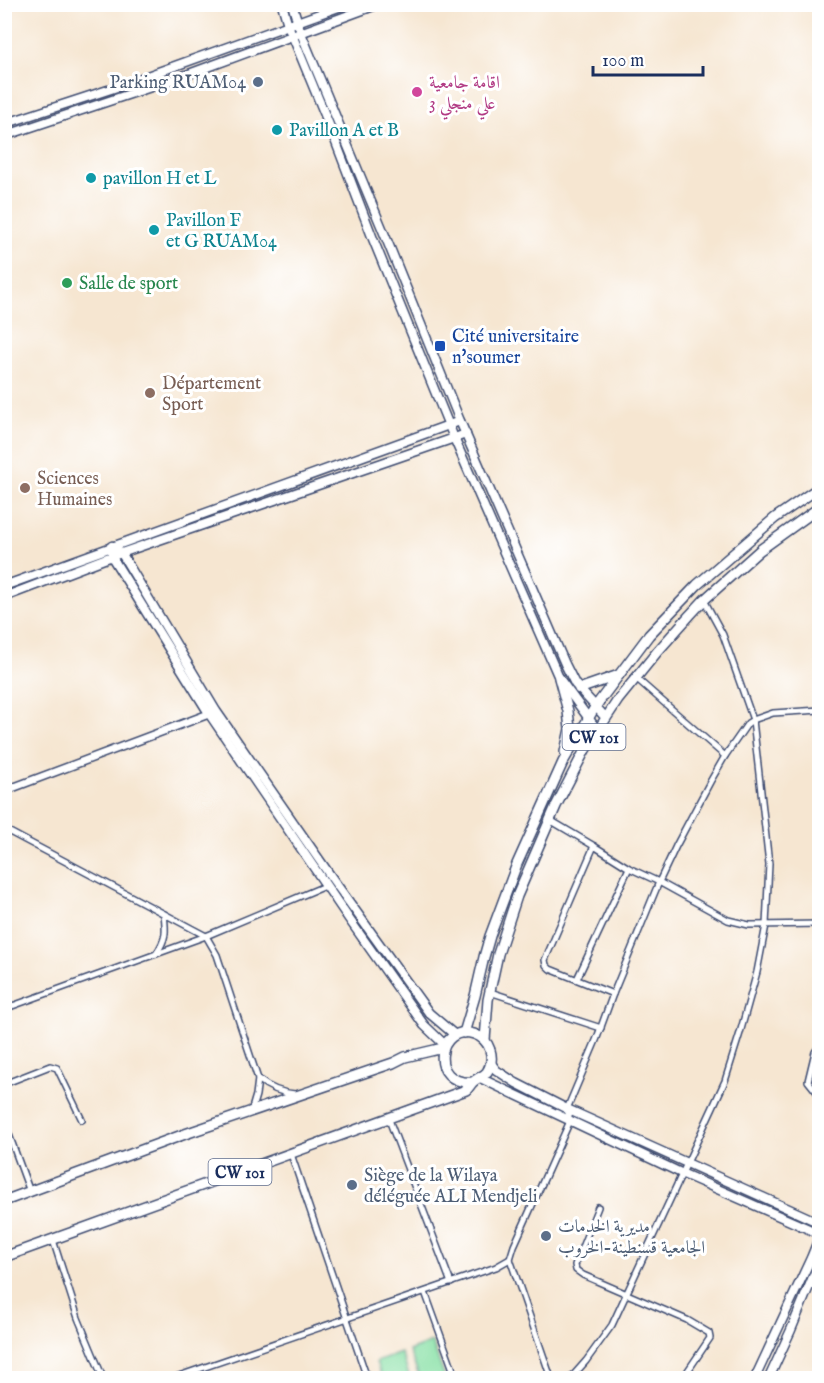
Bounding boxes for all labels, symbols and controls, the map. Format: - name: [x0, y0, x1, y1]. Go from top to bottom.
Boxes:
- scale bar: [593, 39, 702, 77]
- text: 100 m: [602, 50, 644, 73]
- place label: Parking RUAM04: [109, 72, 246, 95]
- place label: اقامة جامعية علي منجلي 3: [429, 72, 500, 120]
- marker: Parking RUAM04: [251, 75, 265, 89]
- marker: اقامة جامعية علي منجلي 3: [410, 85, 424, 99]
- place label: Pavillon A et B: [289, 120, 399, 143]
- marker: Pavillon A et B: [270, 123, 284, 137]
- place label: pavillon H et L: [103, 168, 217, 191]
- marker: pavillon H et L: [84, 171, 98, 185]
- place label: Pavillon F et G RUAM04: [166, 210, 277, 254]
- marker: Pavillon F et G RUAM04: [147, 223, 161, 237]
- place label: Salle de sport: [79, 273, 178, 296]
- marker: Salle de sport: [60, 276, 74, 290]
- place label: Cité universitaire n'soumer: [452, 326, 579, 370]
- marker: Cité universitaire n'soumer: [433, 339, 447, 353]
- place label: Département Sport: [162, 373, 261, 417]
- marker: Département Sport: [143, 386, 157, 400]
- place label: Sciences Humaines: [37, 468, 112, 512]
- marker: Sciences Humaines: [18, 481, 32, 495]
- road number: CW 101: [562, 724, 626, 750]
- road number: CW 101: [208, 1159, 272, 1185]
- place label: Siège de la Wilaya déléguée ALI Mendjeli: [364, 1165, 538, 1209]
- marker: Siège de la Wilaya déléguée ALI Mendjeli: [345, 1178, 359, 1192]
- place label: مديرية الخدمات الجامعية قسنطينة-الخروب: [558, 1216, 705, 1260]
- marker: مديرية الخدمات الجامعية قسنطينة-الخروب: [539, 1229, 553, 1243]

